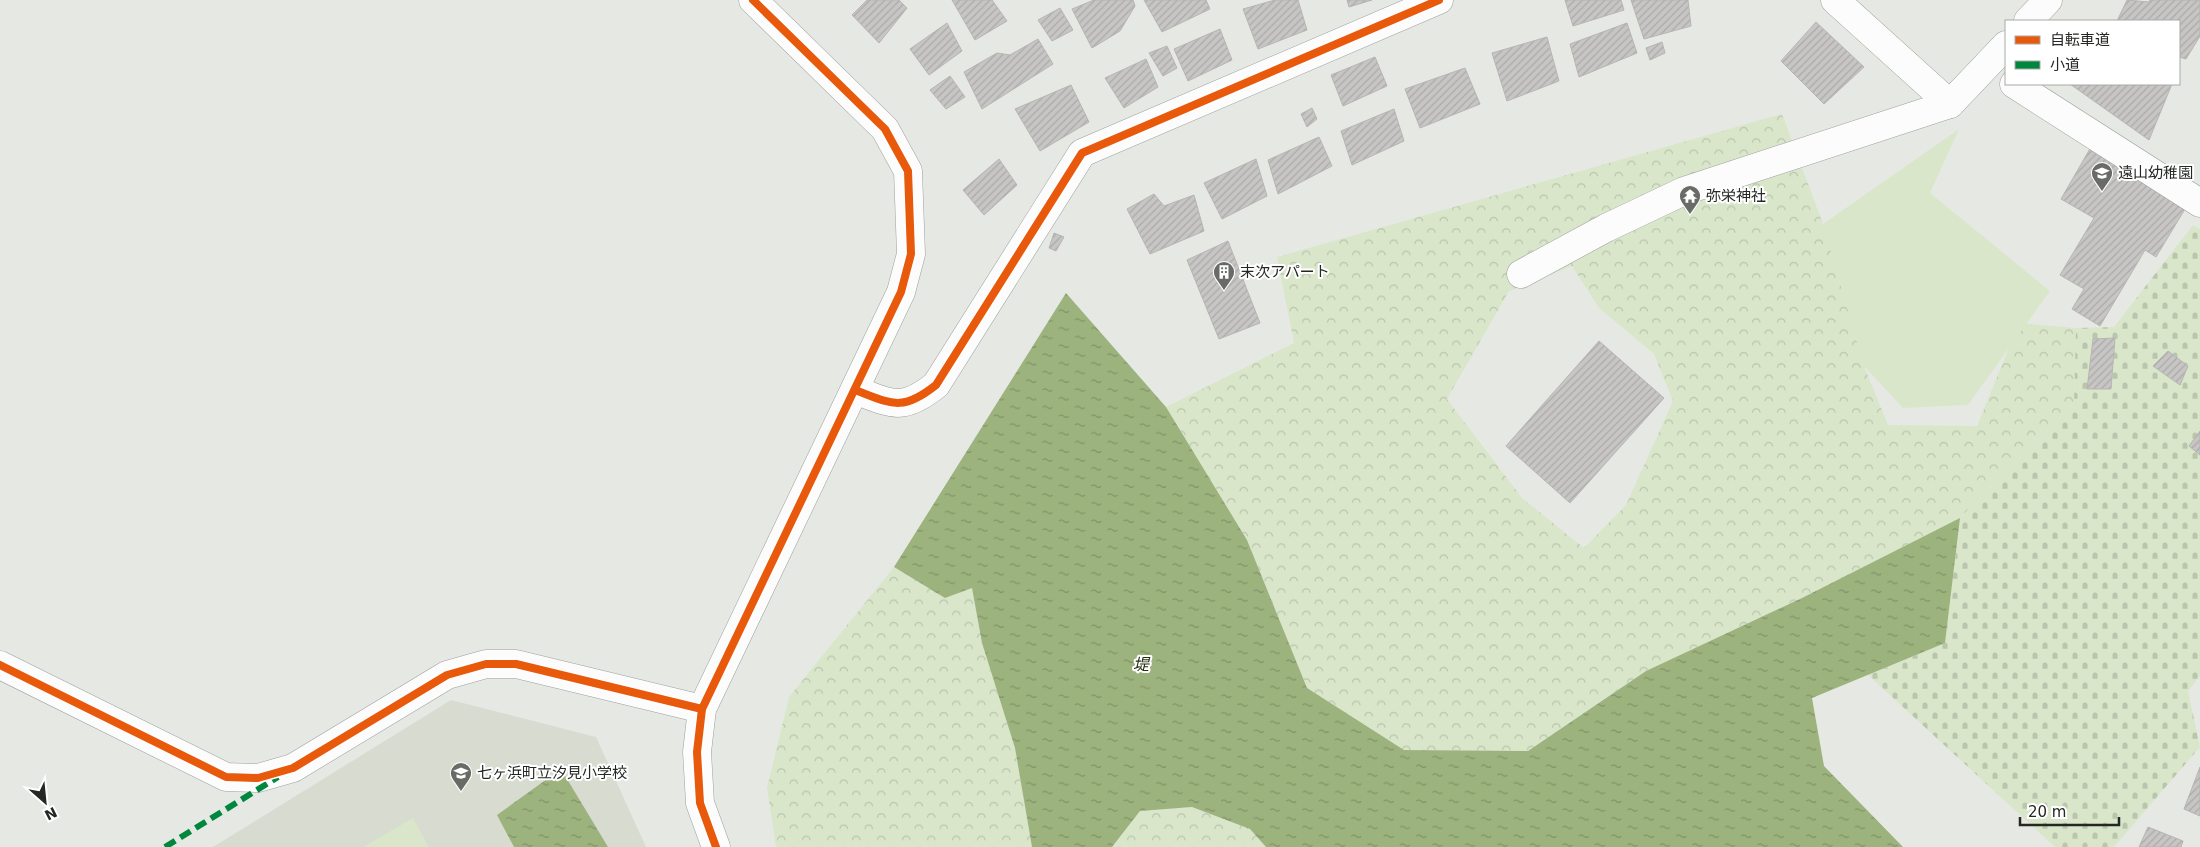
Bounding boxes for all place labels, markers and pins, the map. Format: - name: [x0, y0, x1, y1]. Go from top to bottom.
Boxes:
- school or university icon: 遠山幼稚園: [2090, 161, 2114, 192]
- place label: 遠山幼稚園: [2118, 164, 2193, 182]
- temple icon: 弥栄神社: [1678, 184, 1702, 215]
- place label: 弥栄神社: [1706, 187, 1766, 205]
- building icon: 末次アパート: [1212, 260, 1236, 291]
- place label: 末次アパート: [1240, 263, 1330, 281]
- school or university icon: 七ヶ浜町立汐見小学校: [449, 761, 473, 792]
- place label: 七ヶ浜町立汐見小学校: [477, 764, 627, 782]

